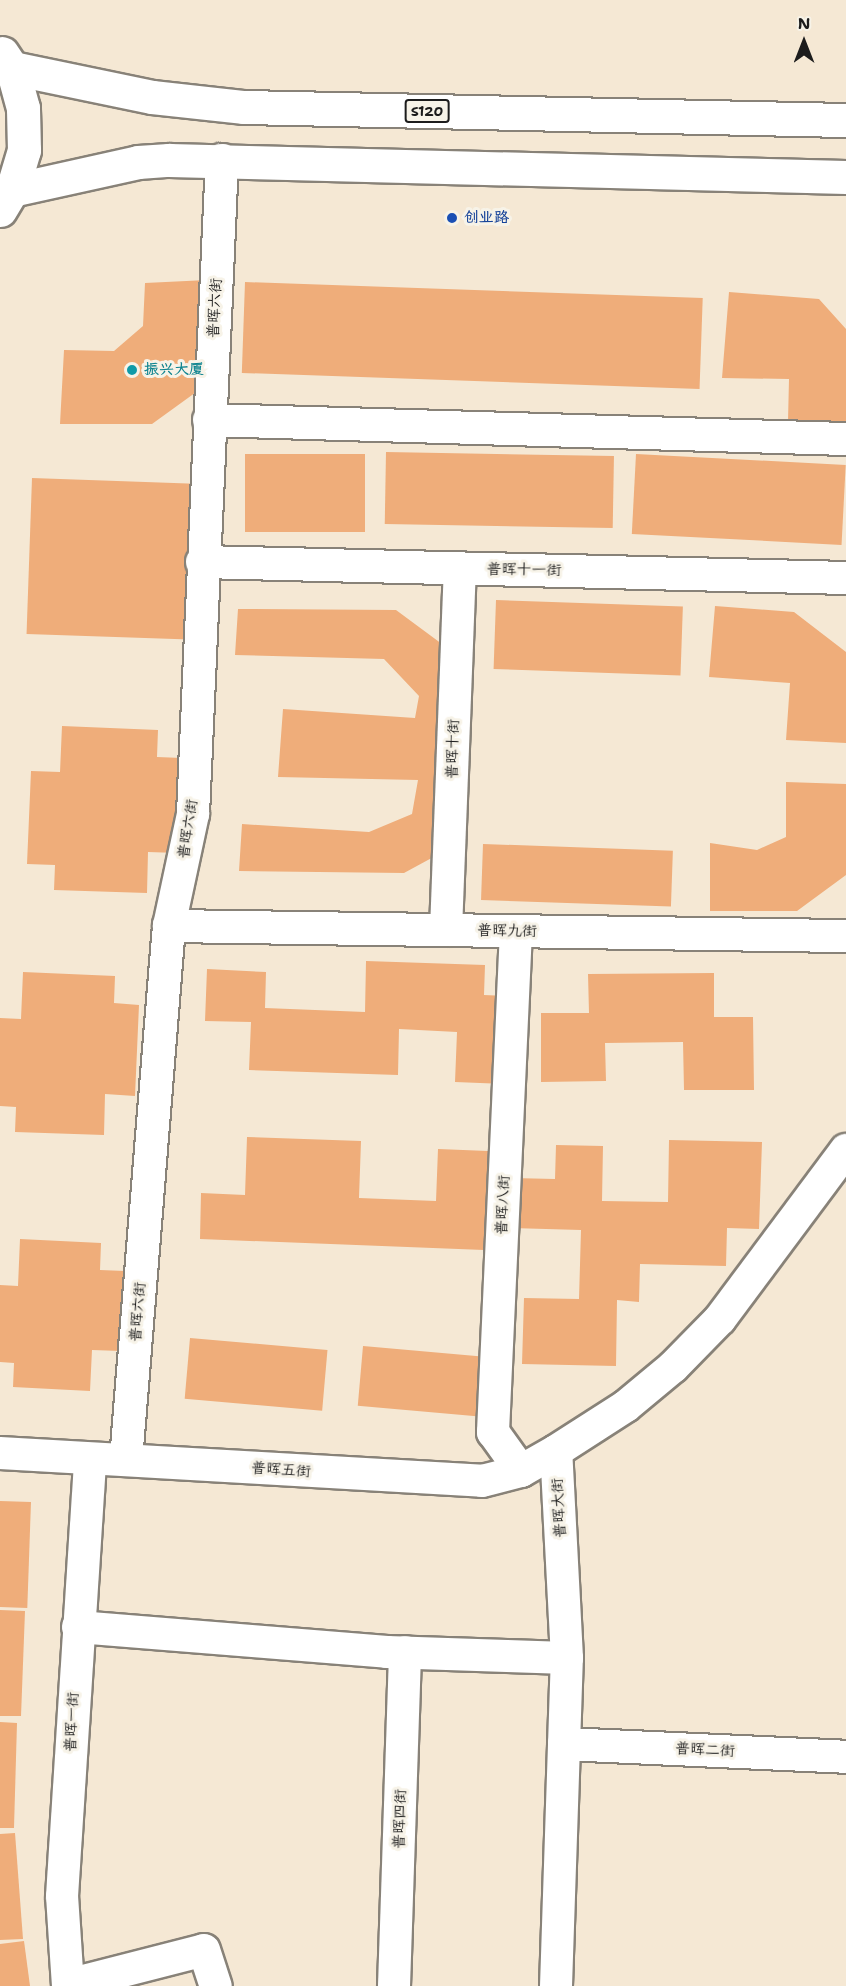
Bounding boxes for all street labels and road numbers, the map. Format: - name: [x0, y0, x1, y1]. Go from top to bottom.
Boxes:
- road number: S120: [404, 100, 450, 122]
- street label: 普晖六街: [204, 278, 226, 338]
- street label: 普晖十一街: [486, 560, 562, 580]
- street label: 普晖十街: [443, 719, 463, 779]
- street label: 普晖六街: [174, 798, 202, 860]
- street label: 普晖九街: [477, 921, 537, 941]
- street label: 普晖八街: [492, 1175, 514, 1235]
- street label: 普晖六街: [126, 1281, 150, 1343]
- street label: 普晖五街: [250, 1459, 312, 1481]
- street label: 普晖大街: [548, 1478, 570, 1538]
- street label: 普晖一街: [61, 1692, 83, 1752]
- street label: 普晖二街: [675, 1739, 735, 1761]
- street label: 普晖四街: [390, 1789, 410, 1849]

